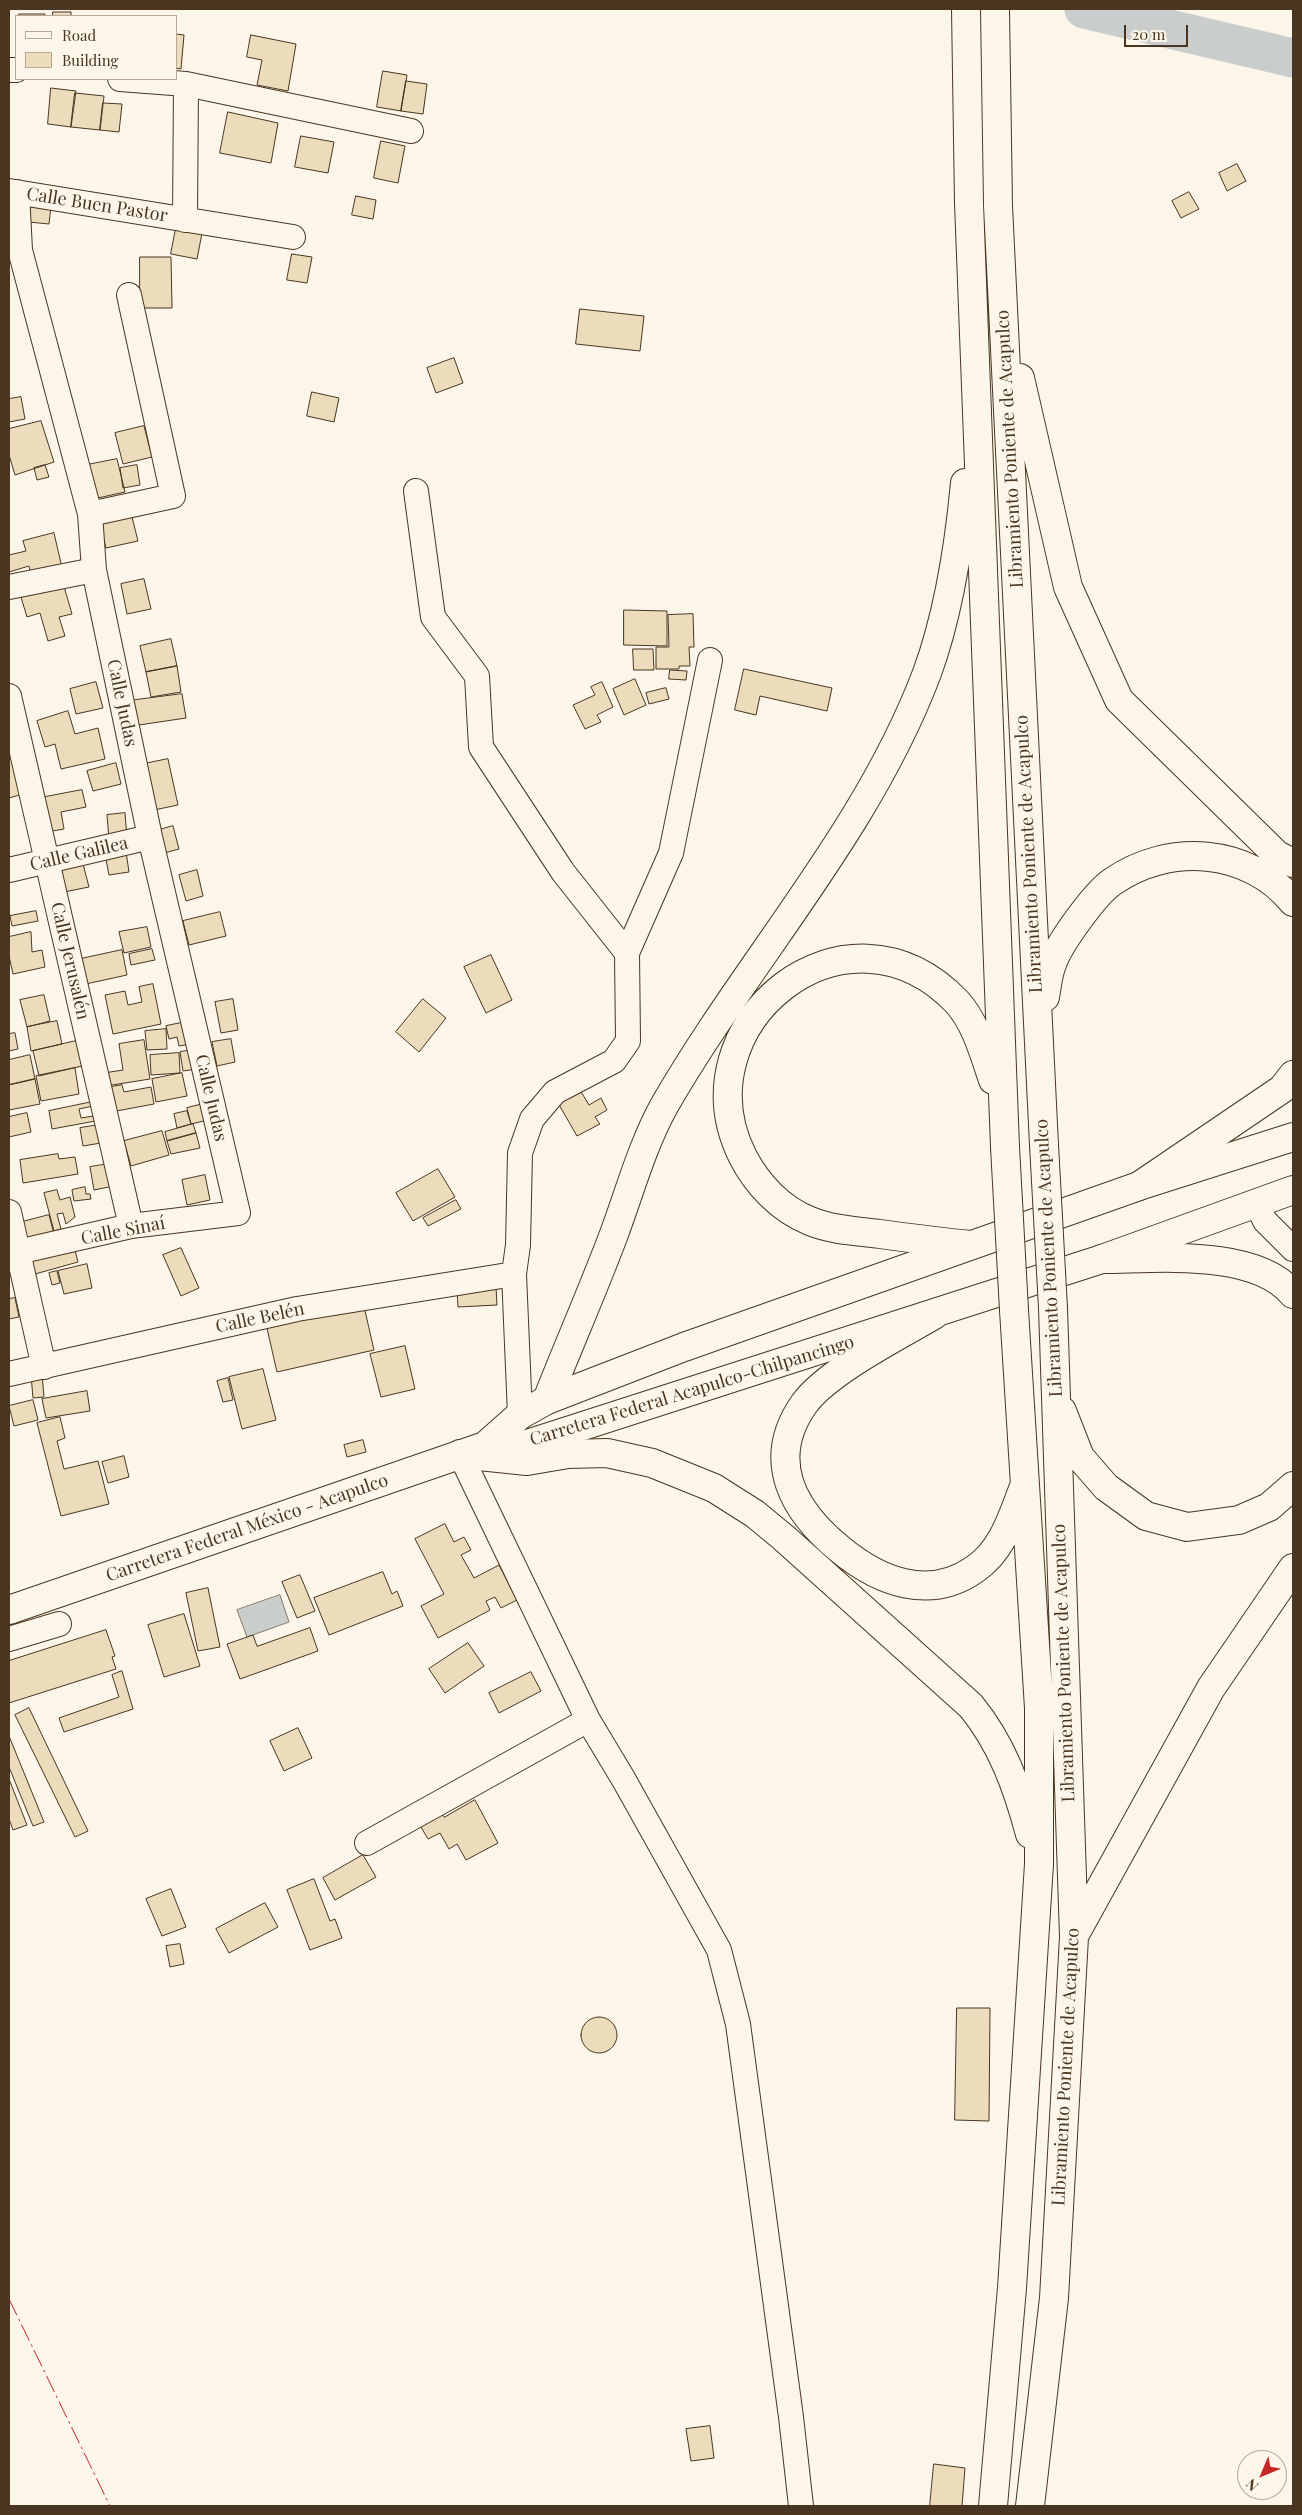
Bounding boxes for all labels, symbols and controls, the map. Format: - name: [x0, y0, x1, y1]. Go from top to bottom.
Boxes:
- legend: [15, 15, 178, 80]
- scale bar: [1127, 15, 1191, 47]
- text: 20 m: [1132, 24, 1165, 44]
- text: Road: [62, 25, 96, 45]
- text: Building: [62, 50, 118, 70]
- street label: Calle Buen Pastor: [25, 183, 169, 227]
- street label: Libramiento Poniente de Acapulco: [992, 309, 1028, 589]
- street label: Calle Judas: [102, 657, 142, 749]
- street label: Libramiento Poniente de Acapulco: [1011, 714, 1047, 994]
- street label: Calle Galilea: [28, 832, 130, 876]
- street label: Calle Jerusalén: [46, 900, 94, 1022]
- street label: Calle Judas: [191, 1052, 231, 1144]
- street label: Libramiento Poniente de Acapulco: [1031, 1118, 1067, 1398]
- street label: Calle Sinaí: [79, 1212, 167, 1250]
- street label: Calle Belén: [214, 1298, 306, 1338]
- street label: Carretera Federal Acapulco-Chilpancingo: [527, 1331, 857, 1451]
- street label: Carretera Federal México - Acapulco: [103, 1469, 391, 1587]
- street label: Libramiento Poniente de Acapulco: [1048, 1523, 1080, 1803]
- street label: Libramiento Poniente de Acapulco: [1048, 1927, 1084, 2207]
- north arrow: [1237, 2450, 1287, 2500]
- text: N: [1241, 2475, 1262, 2496]

